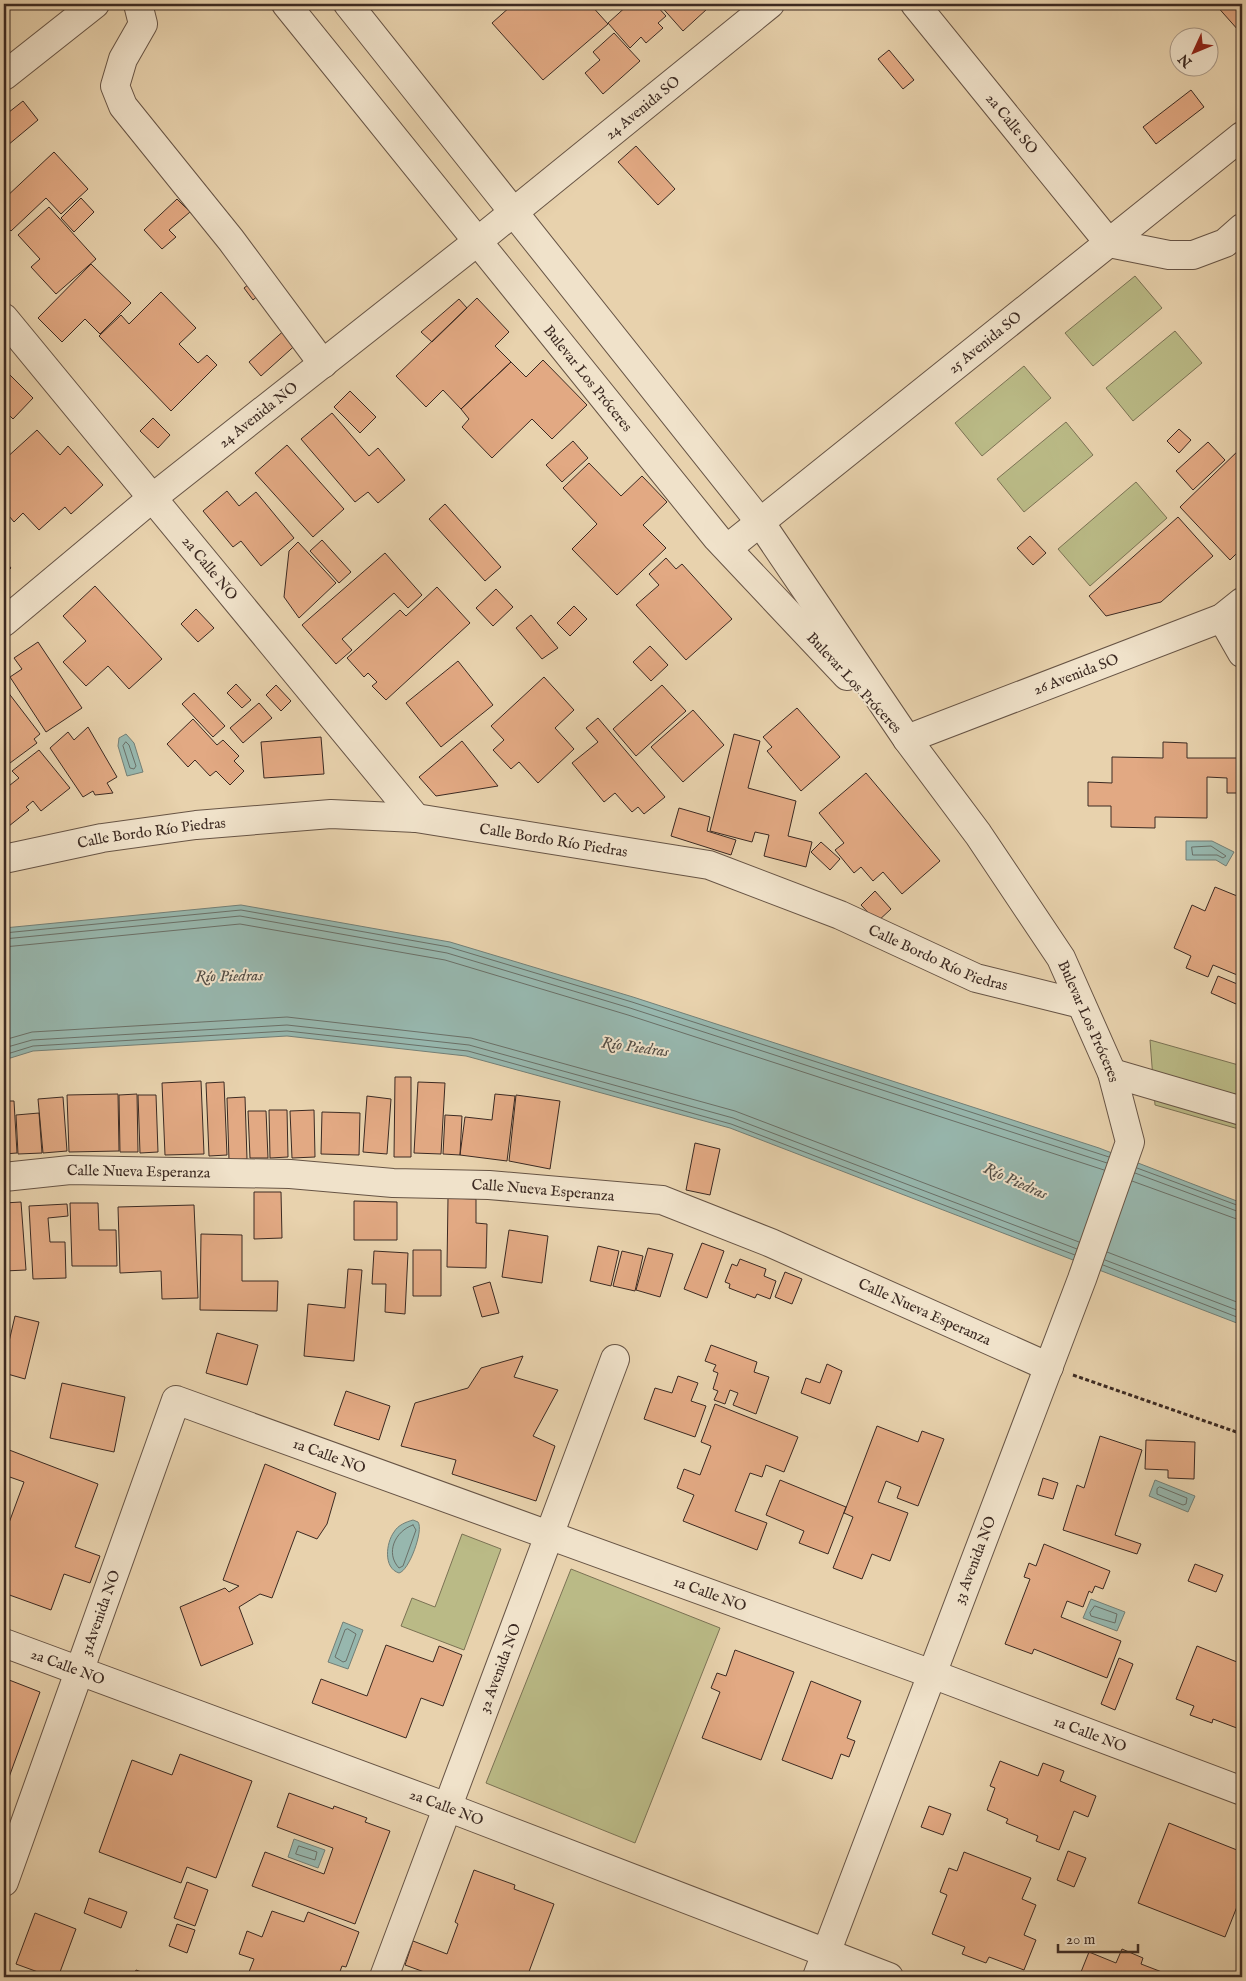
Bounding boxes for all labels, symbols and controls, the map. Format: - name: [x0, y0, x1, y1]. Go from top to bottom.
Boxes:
- north arrow: [1168, 28, 1218, 78]
- text: N: [1175, 50, 1197, 72]
- street label: 24 Avenida SO: [601, 72, 684, 144]
- street label: 2a Calle SO: [982, 89, 1042, 158]
- street label: 25 Avenida SO: [944, 307, 1025, 377]
- street label: Bulevar Los Próceres: [539, 321, 637, 435]
- street label: 24 Avenida NO: [214, 377, 302, 452]
- street label: 2a Calle NO: [178, 532, 242, 604]
- street label: Bulevar Los Próceres: [802, 629, 906, 737]
- street label: 26 Avenida SO: [1031, 649, 1121, 699]
- street label: Calle Bordo Río Piedras: [75, 813, 226, 853]
- street label: Calle Bordo Río Piedras: [478, 819, 629, 861]
- street label: Calle Bordo Río Piedras: [865, 920, 1010, 995]
- street label: Bulevar Los Próceres: [1054, 957, 1123, 1084]
- water label: Río Piedras: [195, 966, 264, 988]
- water label: Río Piedras: [600, 1033, 670, 1063]
- water label: Río Piedras: [980, 1159, 1050, 1205]
- street label: Calle Nueva Esperanza: [67, 1160, 211, 1182]
- street label: Calle Nueva Esperanza: [471, 1175, 616, 1205]
- street label: Calle Nueva Esperanza: [855, 1274, 995, 1350]
- street label: 1a Calle NO: [290, 1434, 368, 1478]
- street label: 33 Avenida NO: [950, 1513, 1000, 1607]
- street label: 31Avenida NO: [76, 1567, 124, 1658]
- street label: 1a Calle NO: [671, 1572, 749, 1616]
- street label: 32 Avenida NO: [474, 1620, 525, 1715]
- street label: 2a Calle NO: [28, 1644, 107, 1689]
- street label: 1a Calle NO: [1051, 1711, 1129, 1756]
- street label: 2a Calle NO: [407, 1784, 486, 1830]
- scale bar: [1058, 1921, 1138, 1953]
- text: 20 m: [1066, 1930, 1096, 1949]

